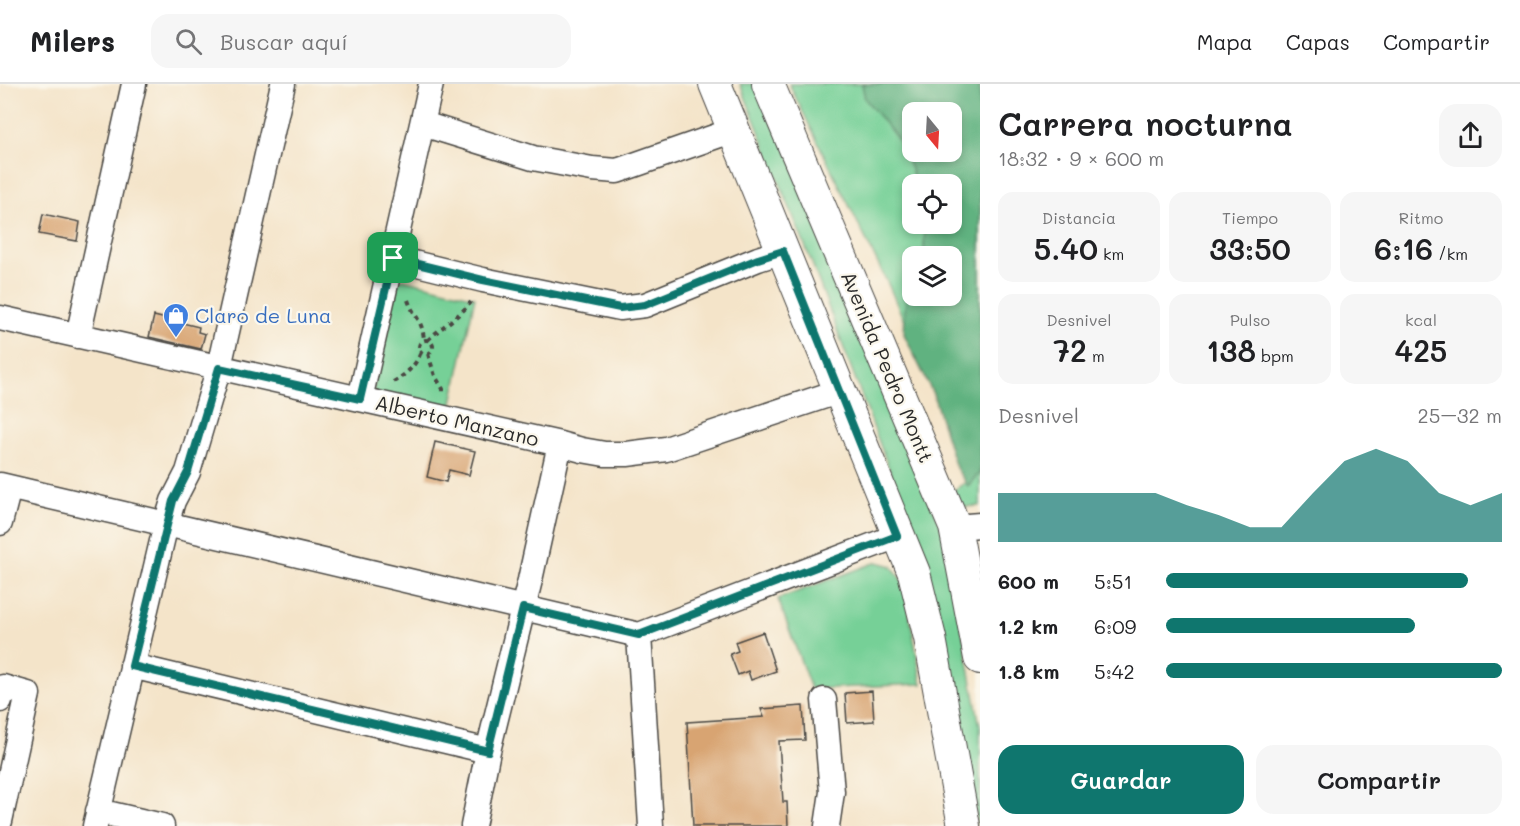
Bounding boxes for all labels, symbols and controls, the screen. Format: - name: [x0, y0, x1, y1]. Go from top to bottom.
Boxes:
- search box: [151, 14, 571, 68]
- text: Milers: [30, 23, 115, 59]
- icon: search: [172, 25, 205, 58]
- text: Buscar aquí: [220, 27, 348, 56]
- text: Mapa: [1197, 28, 1253, 55]
- text: Capas: [1286, 28, 1350, 55]
- text: Compartir: [1383, 28, 1490, 55]
- text: Carrera nocturna: [998, 101, 1293, 144]
- north arrow: [902, 102, 962, 162]
- map controls: [902, 102, 962, 306]
- button: share: [1439, 104, 1502, 167]
- text: 18:32 · 9 × 600 m: [998, 145, 1164, 171]
- button: locate: [902, 174, 962, 234]
- text: Distancia: [1042, 207, 1116, 228]
- text: Tiempo: [1222, 207, 1278, 228]
- text: Ritmo: [1399, 207, 1443, 228]
- text: 5.40: [1034, 228, 1098, 268]
- text: 33:50: [1209, 228, 1291, 268]
- text: 6:16: [1374, 228, 1433, 268]
- pin: [367, 232, 418, 283]
- icon: arrive: [376, 241, 409, 274]
- text: km: [1098, 243, 1124, 264]
- text: /km: [1433, 243, 1468, 264]
- button: layers: [902, 246, 962, 306]
- street label: Avenida Pedro Montt: [836, 267, 940, 466]
- shop icon: Claro de Luna: [161, 301, 191, 339]
- place label: Claro de Luna: [195, 302, 332, 328]
- text: Desnivel: [1047, 309, 1111, 330]
- text: Pulso: [1230, 309, 1270, 330]
- text: kcal: [1405, 309, 1437, 330]
- text: 72: [1053, 330, 1087, 370]
- text: 138: [1206, 330, 1256, 370]
- text: 425: [1395, 330, 1447, 370]
- text: m: [1087, 345, 1105, 366]
- text: bpm: [1256, 345, 1294, 366]
- street label: Alberto Manzano: [373, 389, 542, 452]
- text: Desnivel: [998, 402, 1079, 428]
- text: 25–32 m: [1418, 402, 1502, 428]
- text: 600 m: [998, 568, 1059, 594]
- text: 5:51: [1094, 568, 1132, 594]
- text: 1.2 km: [998, 613, 1058, 639]
- text: 6:09: [1094, 613, 1136, 639]
- text: 1.8 km: [998, 658, 1059, 684]
- text: 5:42: [1094, 658, 1135, 684]
- button: Guardar: [998, 745, 1244, 814]
- button: Compartir: [1256, 745, 1502, 814]

